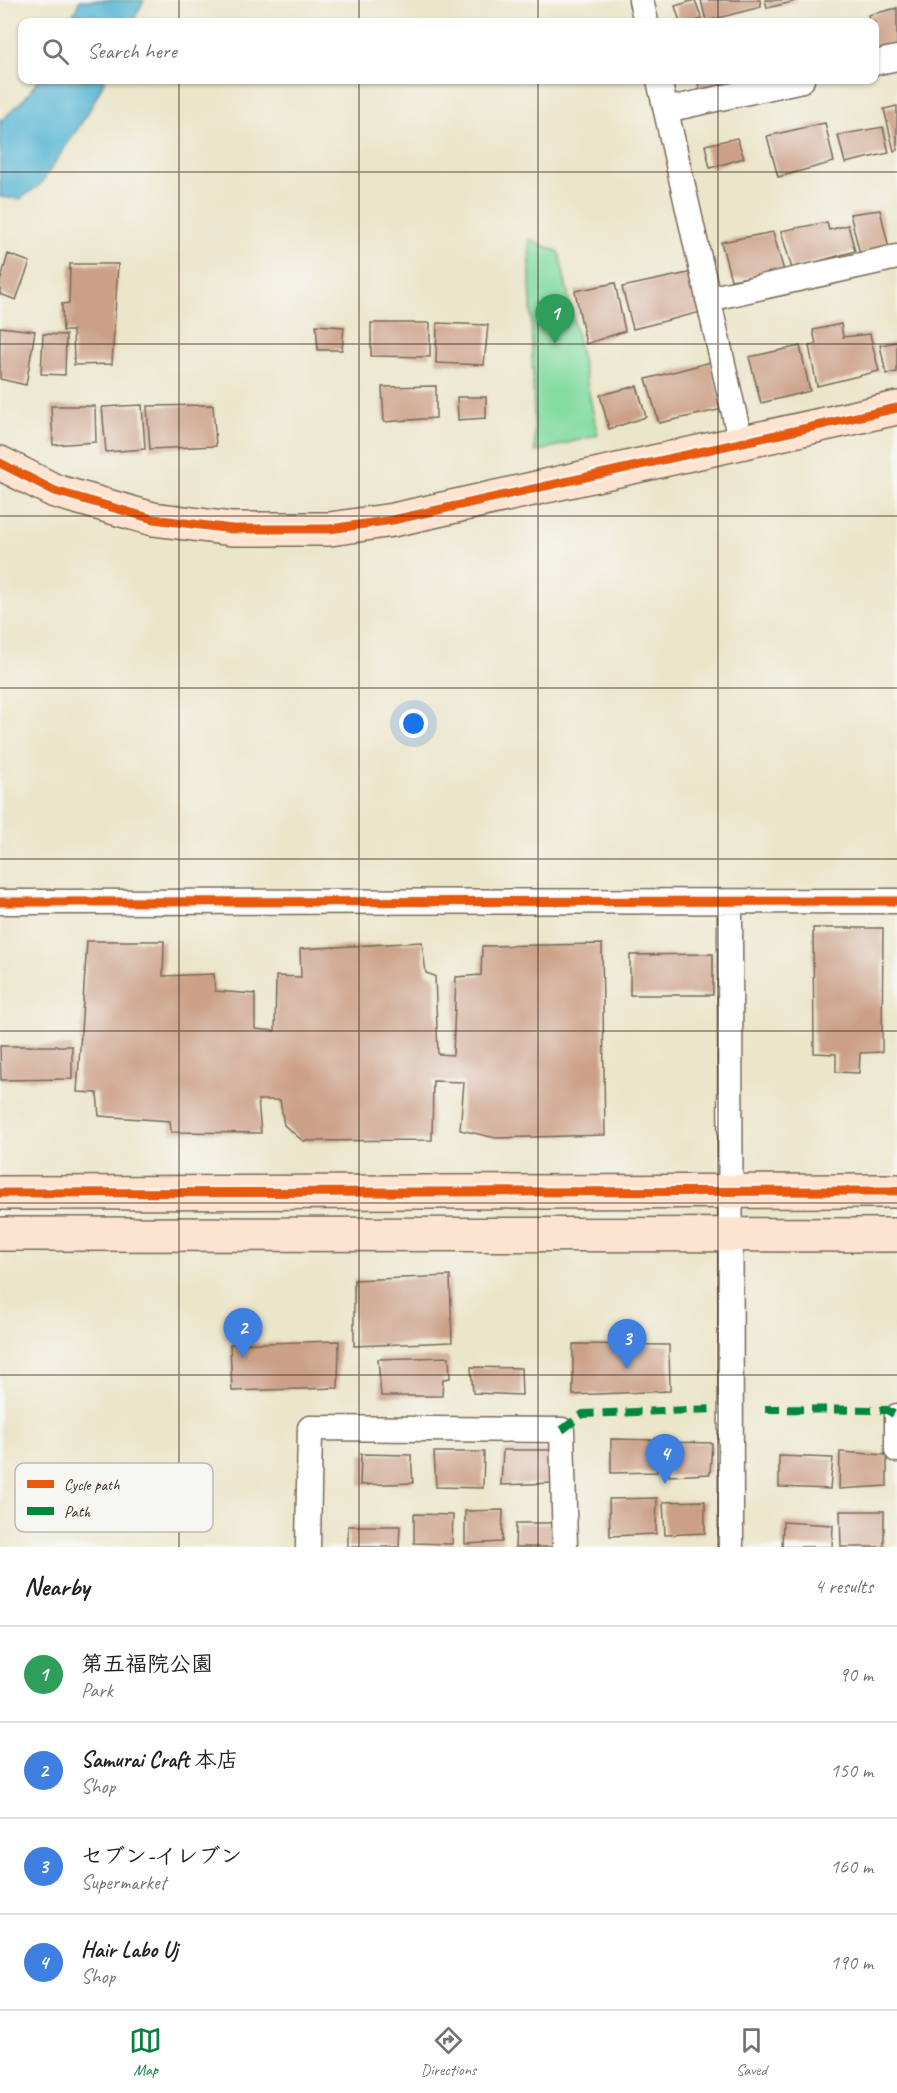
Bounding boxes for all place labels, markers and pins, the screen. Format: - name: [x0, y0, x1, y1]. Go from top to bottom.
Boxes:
- pin: 1: [536, 294, 574, 344]
- pin: 2: [224, 1308, 262, 1358]
- pin: 3: [608, 1320, 646, 1369]
- pin: 4: [646, 1434, 684, 1484]

